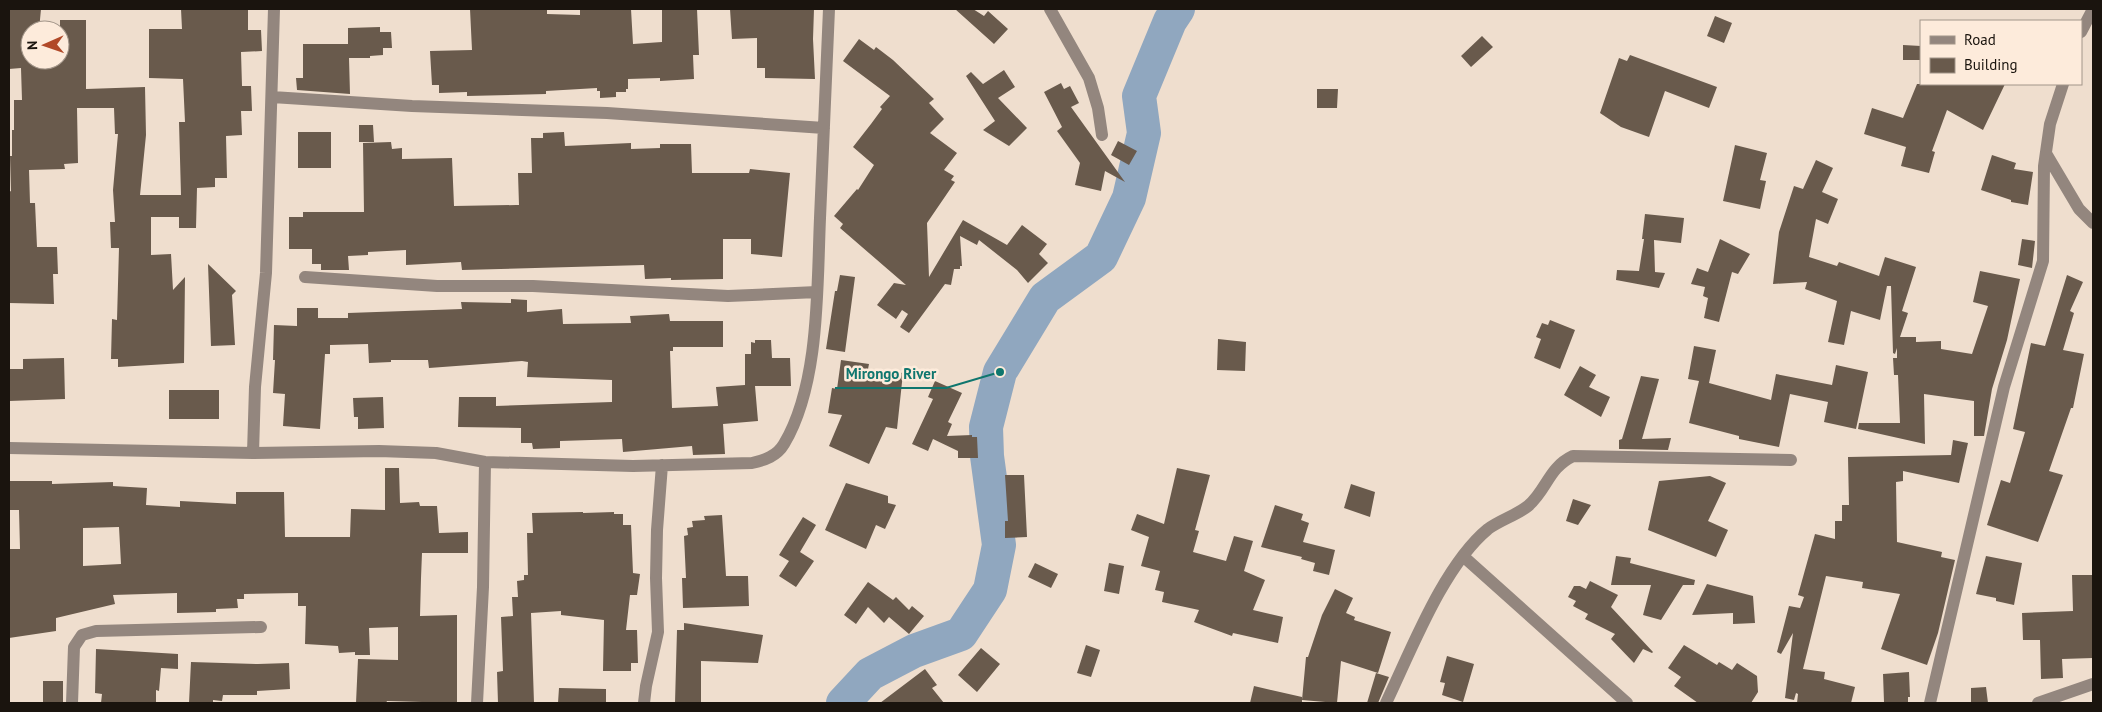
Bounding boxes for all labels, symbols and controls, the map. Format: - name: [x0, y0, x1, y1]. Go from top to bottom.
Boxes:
- north arrow: [20, 20, 70, 70]
- legend: [1920, 20, 2082, 85]
- text: Road: [1964, 30, 1996, 49]
- text: N: [23, 41, 41, 50]
- text: Building: [1964, 55, 2018, 74]
- callout: Mirongo River: [835, 358, 946, 388]
- text: Mirongo River: [846, 364, 937, 383]

